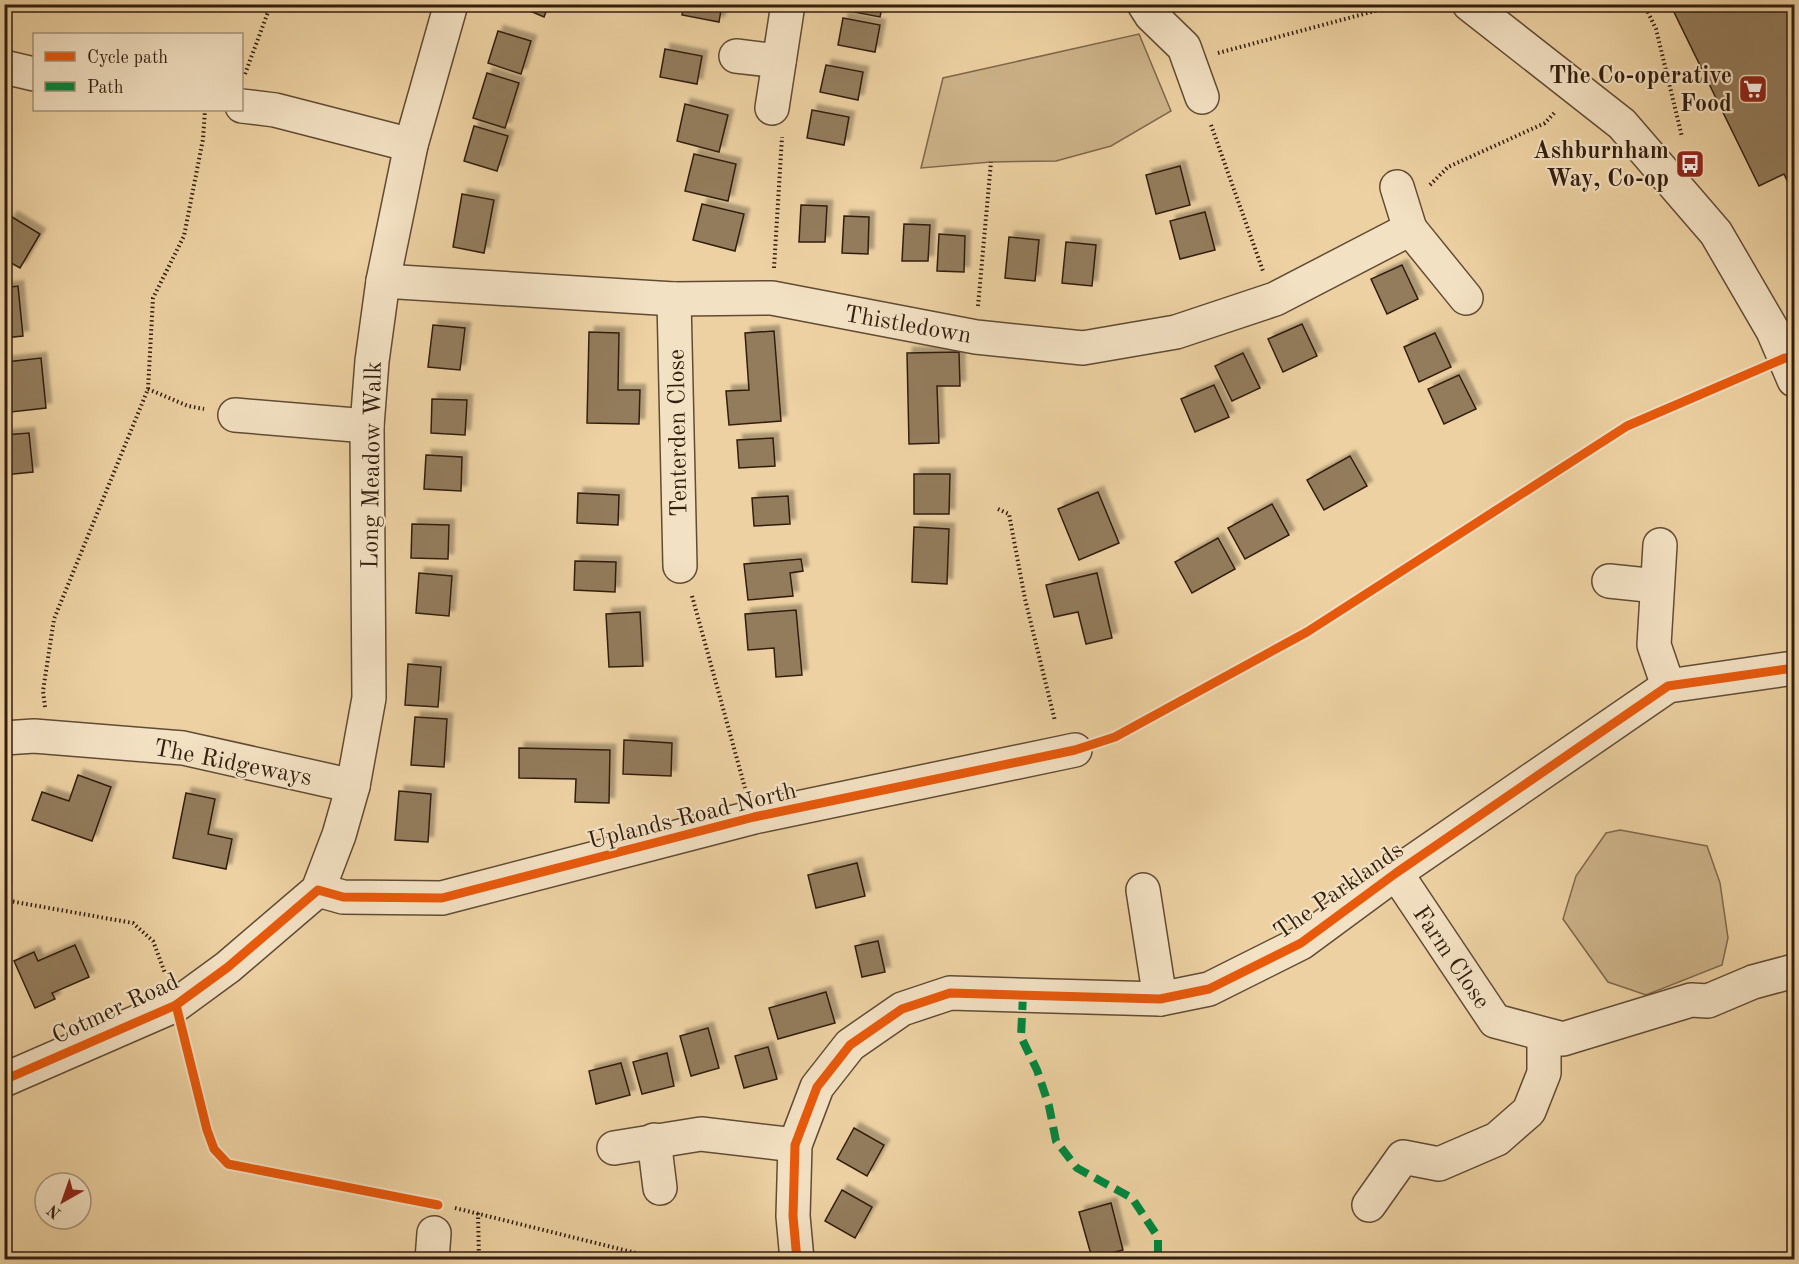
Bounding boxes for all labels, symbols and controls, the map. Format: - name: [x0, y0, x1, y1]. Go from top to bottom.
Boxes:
- legend: [33, 33, 243, 111]
- text: Cycle path: [87, 49, 168, 67]
- place label: The Co-operative Food: [1549, 65, 1732, 117]
- supermarket icon: The Co-operative Food: [1737, 73, 1769, 105]
- text: Path: [87, 79, 124, 97]
- place label: Ashburnham Way, Co-op: [1533, 140, 1669, 192]
- bus stop icon: Ashburnham Way, Co-op: [1674, 148, 1706, 180]
- street label: Thistledown: [842, 303, 973, 349]
- street label: Tenterden Close: [666, 349, 692, 517]
- street label: Long Meadow Walk: [359, 361, 387, 569]
- street label: The Ridgeways: [151, 737, 314, 791]
- street label: Uplands Road North: [586, 779, 799, 854]
- street label: The Parklands: [1270, 838, 1408, 945]
- street label: Farm Close: [1407, 902, 1493, 1014]
- street label: Cotmer Road: [49, 970, 183, 1050]
- north arrow: [33, 1171, 93, 1231]
- text: N: [44, 1200, 64, 1221]

